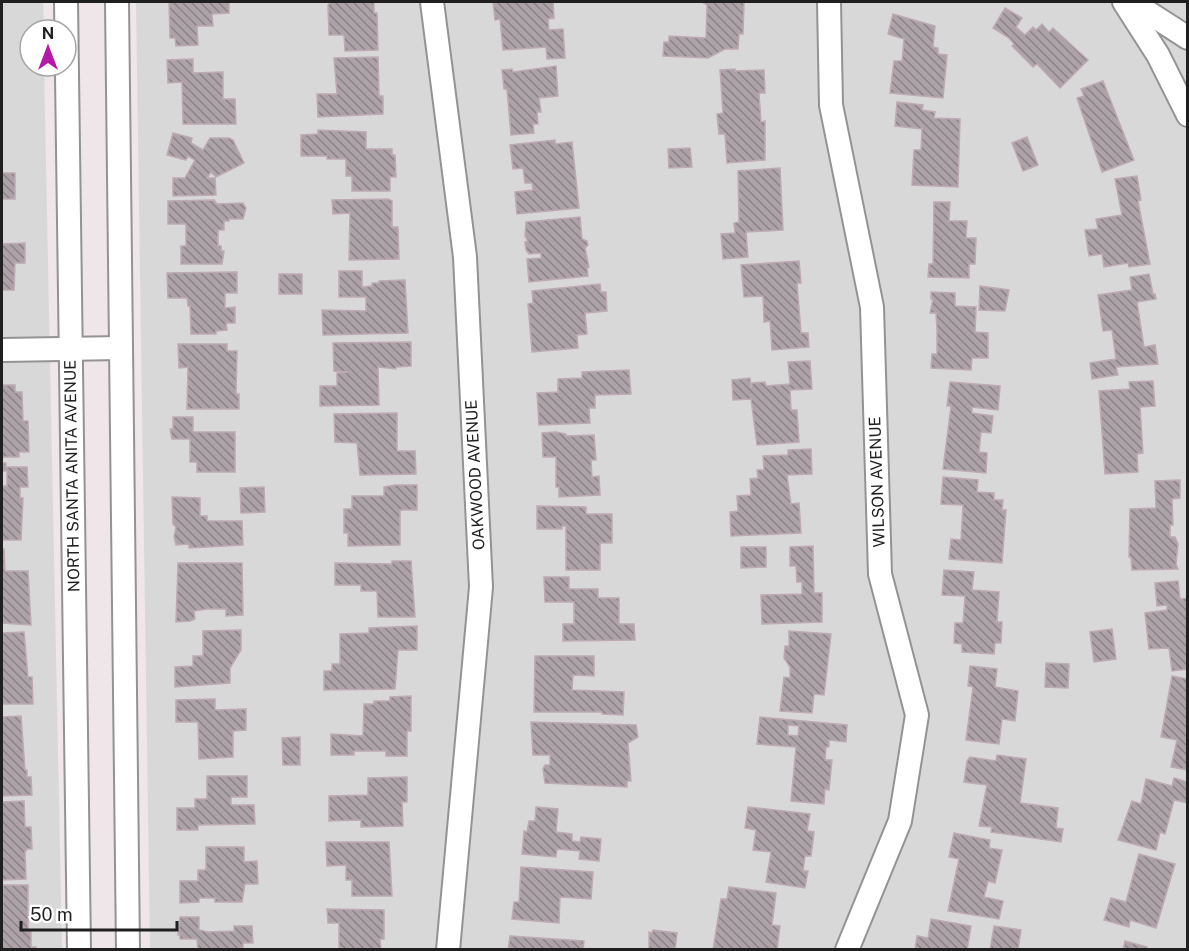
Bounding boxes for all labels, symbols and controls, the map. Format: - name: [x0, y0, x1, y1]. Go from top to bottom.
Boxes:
- north arrow: [18, 18, 78, 78]
- text: N: [42, 24, 54, 43]
- street label: NORTH SANTA ANITA AVENUE: [60, 360, 84, 592]
- street label: OAKWOOD AVENUE: [462, 399, 488, 551]
- street label: WILSON AVENUE: [865, 416, 889, 548]
- scale bar: [21, 894, 177, 932]
- text: 50 m: [30, 904, 73, 925]

